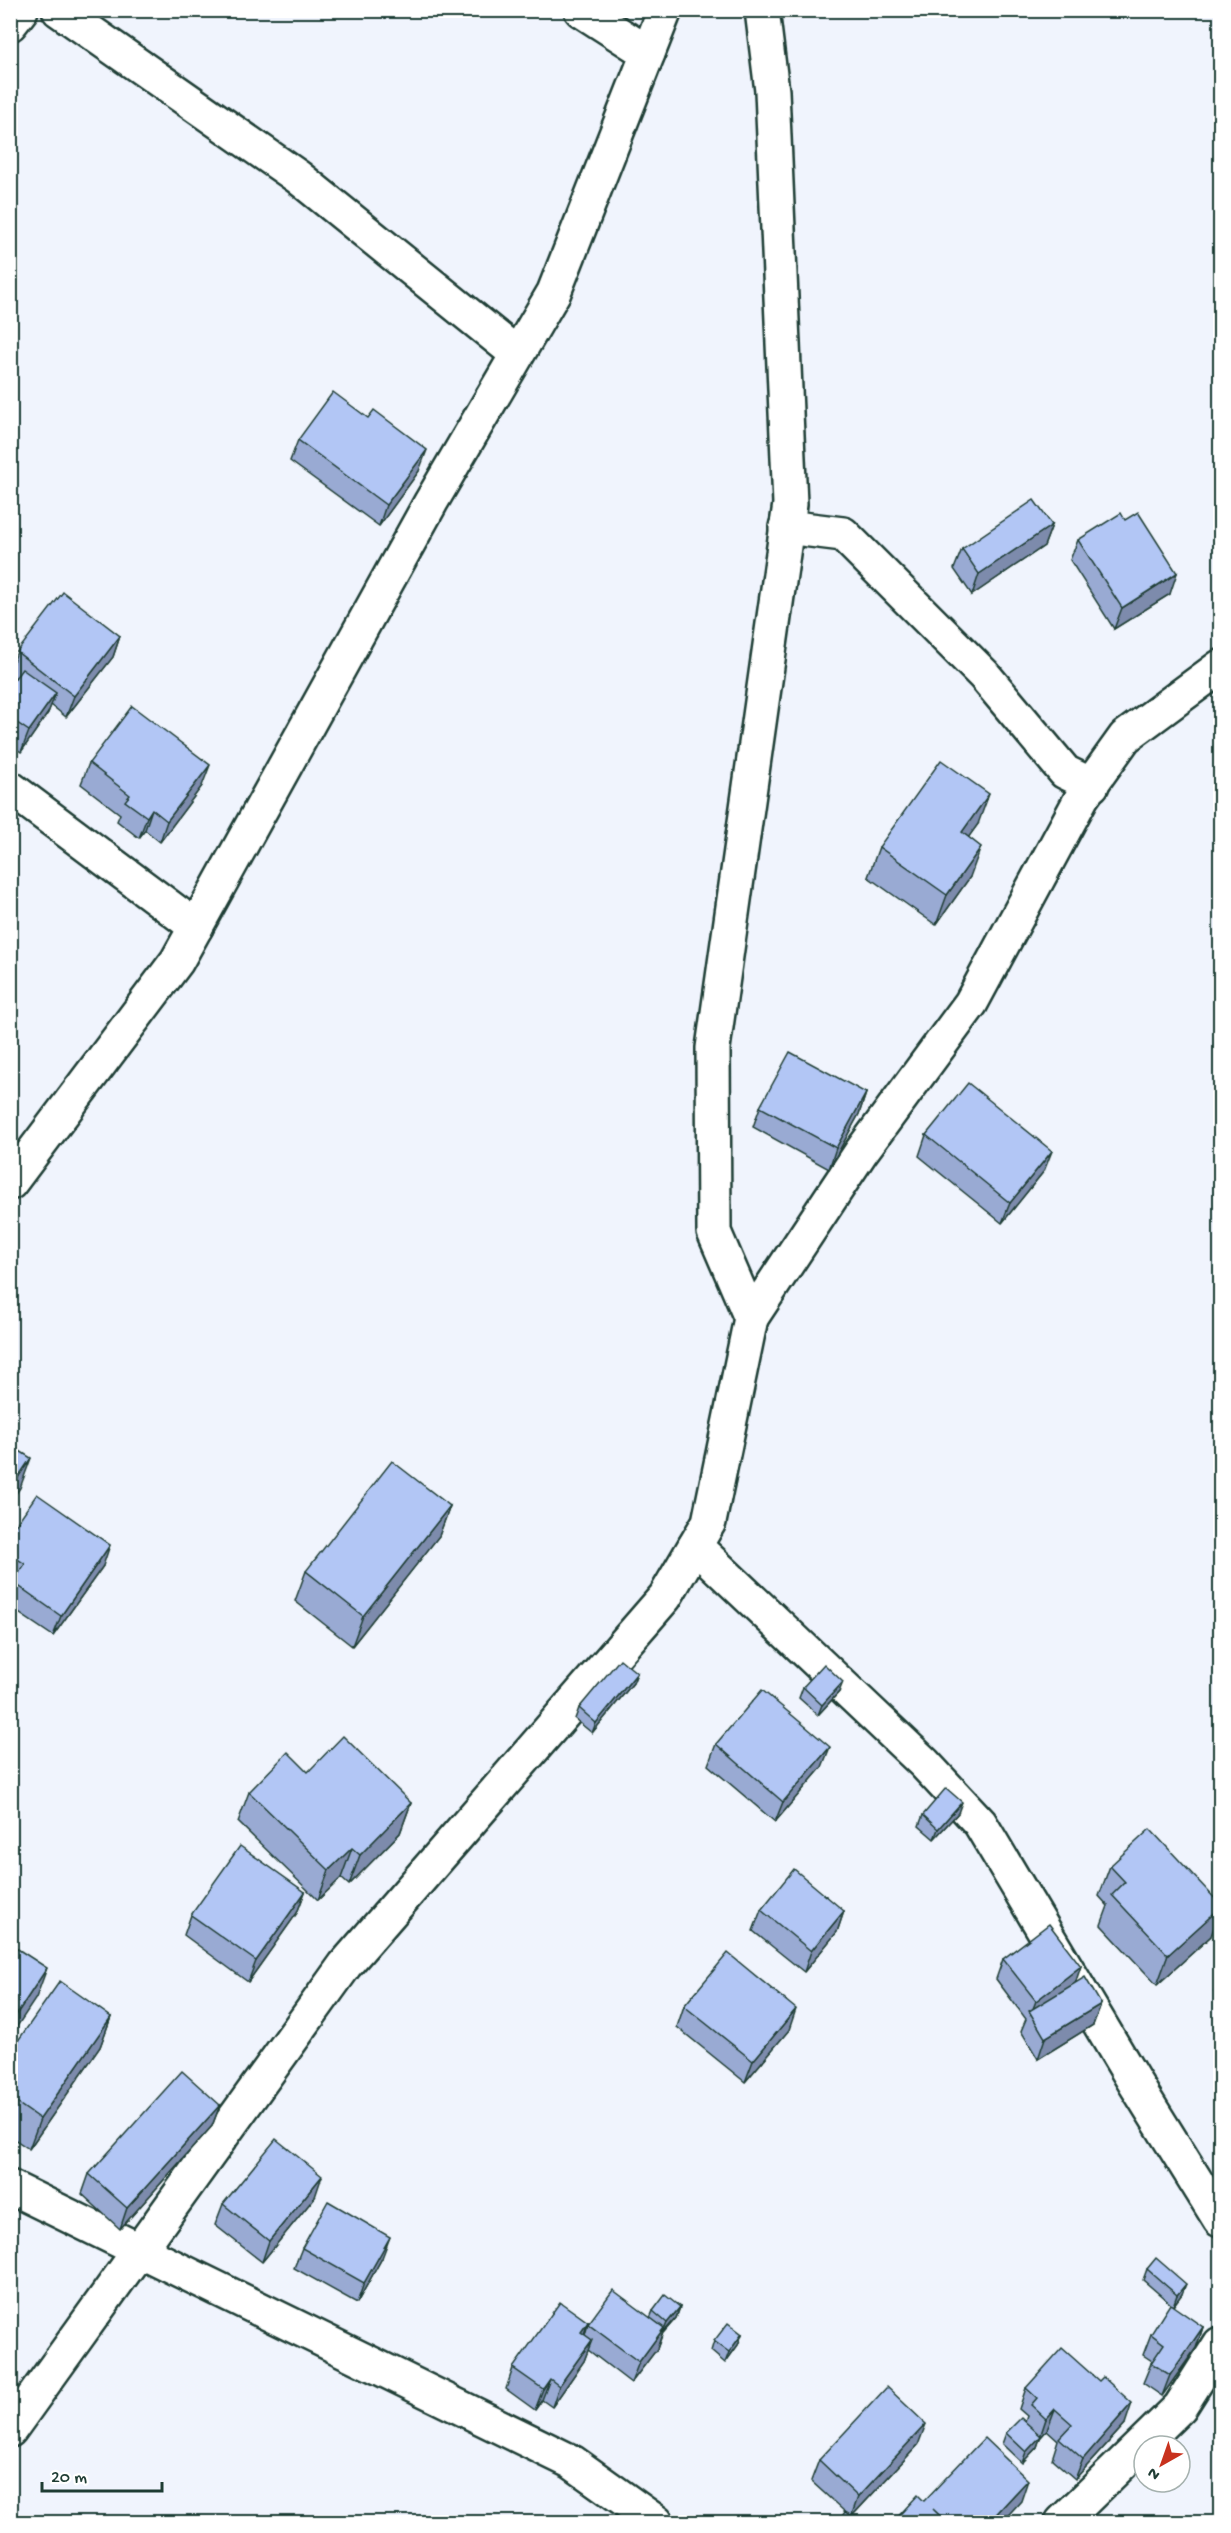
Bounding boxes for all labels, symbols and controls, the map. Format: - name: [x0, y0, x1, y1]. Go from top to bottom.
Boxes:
- north arrow: [1132, 2434, 1192, 2494]
- scale bar: [42, 2455, 162, 2493]
- text: N: [1144, 2462, 1165, 2483]
- text: 20 m: [51, 2468, 87, 2489]

